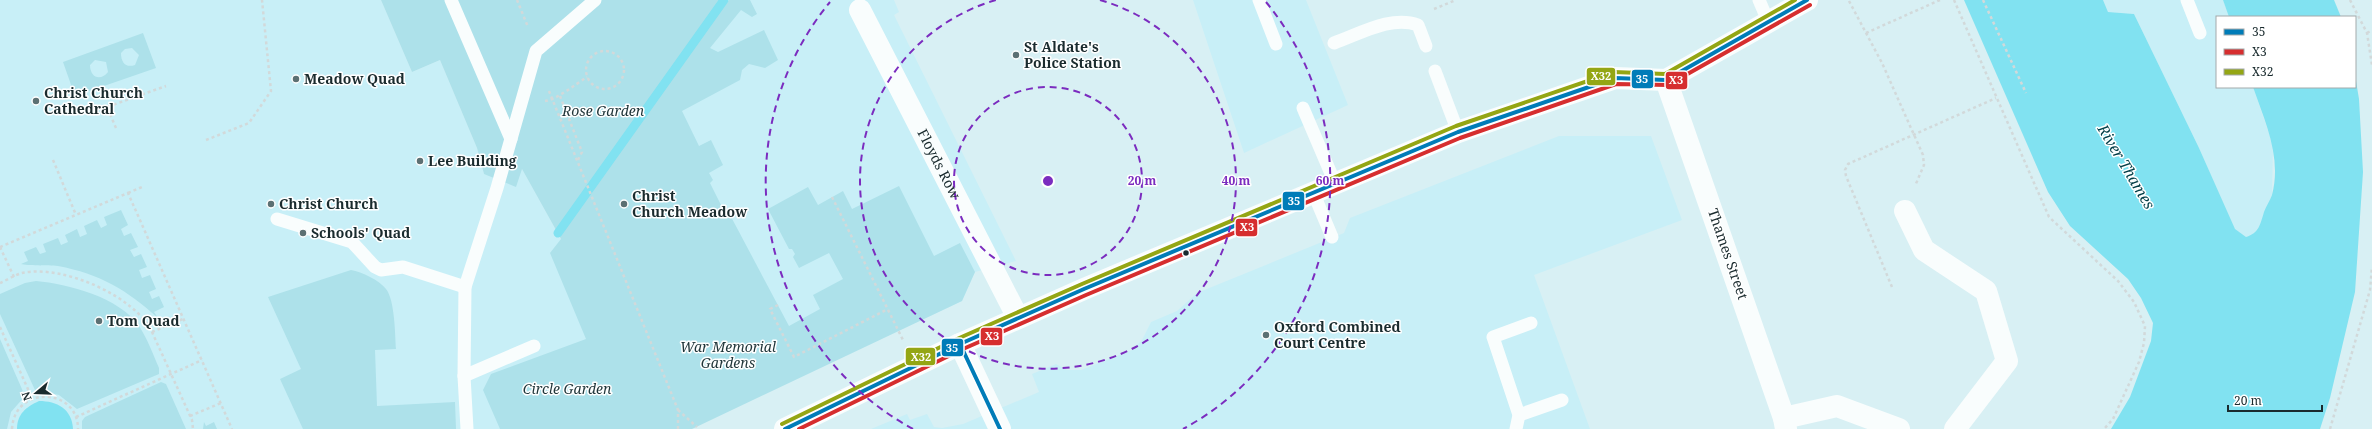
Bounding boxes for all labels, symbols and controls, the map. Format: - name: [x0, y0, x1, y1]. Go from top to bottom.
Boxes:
- legend: [2216, 16, 2356, 88]
- text: 35: [2252, 23, 2265, 40]
- place label: St Aldate's Police Station: [1024, 37, 1121, 72]
- text: X3: [2252, 43, 2267, 60]
- marker: St Aldate's Police Station: [1011, 50, 1021, 60]
- text: X32: [2252, 63, 2273, 80]
- line badge: X32: [1586, 67, 1616, 86]
- text: X32: [1591, 68, 1611, 83]
- place label: Meadow Quad: [304, 69, 405, 88]
- line badge: 35: [1631, 69, 1654, 89]
- text: 35: [1636, 71, 1648, 86]
- line badge: X3: [1665, 71, 1688, 90]
- text: X3: [1669, 72, 1683, 87]
- marker: Meadow Quad: [291, 74, 301, 84]
- place label: Christ Church Cathedral: [44, 83, 143, 118]
- marker: Christ Church Cathedral: [31, 96, 41, 106]
- park label: Rose Garden: [561, 101, 645, 120]
- water label: River Thames: [2093, 120, 2160, 213]
- street label: Floyds Row: [914, 125, 966, 203]
- place label: Lee Building: [428, 151, 517, 170]
- marker: Lee Building: [415, 156, 425, 166]
- text: 20 m: [1128, 172, 1156, 189]
- text: 40 m: [1222, 172, 1250, 189]
- text: 60 m: [1316, 172, 1344, 189]
- centre of rings: [1041, 174, 1055, 188]
- place label: Christ Church Meadow: [632, 186, 747, 221]
- line badge: 35: [1282, 191, 1305, 211]
- text: 35: [1288, 193, 1300, 208]
- place label: Christ Church: [279, 194, 378, 213]
- marker: Christ Church: [266, 199, 276, 209]
- marker: Christ Church Meadow: [619, 199, 629, 209]
- street label: Thames Street: [1704, 206, 1753, 302]
- line badge: X3: [1235, 218, 1258, 237]
- text: X3: [1240, 219, 1254, 234]
- place label: Schools' Quad: [311, 223, 410, 242]
- marker: Schools' Quad: [298, 228, 308, 238]
- unlabelled marker: [1181, 248, 1191, 258]
- place label: Tom Quad: [107, 311, 180, 330]
- marker: Tom Quad: [94, 316, 104, 326]
- place label: Oxford Combined Court Centre: [1274, 317, 1401, 352]
- line badge: X3: [980, 327, 1003, 346]
- text: X3: [985, 328, 999, 343]
- marker: Oxford Combined Court Centre: [1261, 330, 1271, 340]
- park label: War Memorial Gardens: [680, 337, 777, 372]
- line badge: 35: [941, 338, 964, 357]
- text: 35: [946, 340, 958, 355]
- line badge: X32: [905, 347, 936, 366]
- text: X32: [911, 349, 931, 364]
- north arrow: [16, 373, 56, 413]
- park label: Circle Garden: [523, 379, 612, 398]
- scale bar: [2228, 387, 2322, 413]
- text: N: [17, 390, 35, 403]
- text: 20 m: [2234, 392, 2262, 409]

